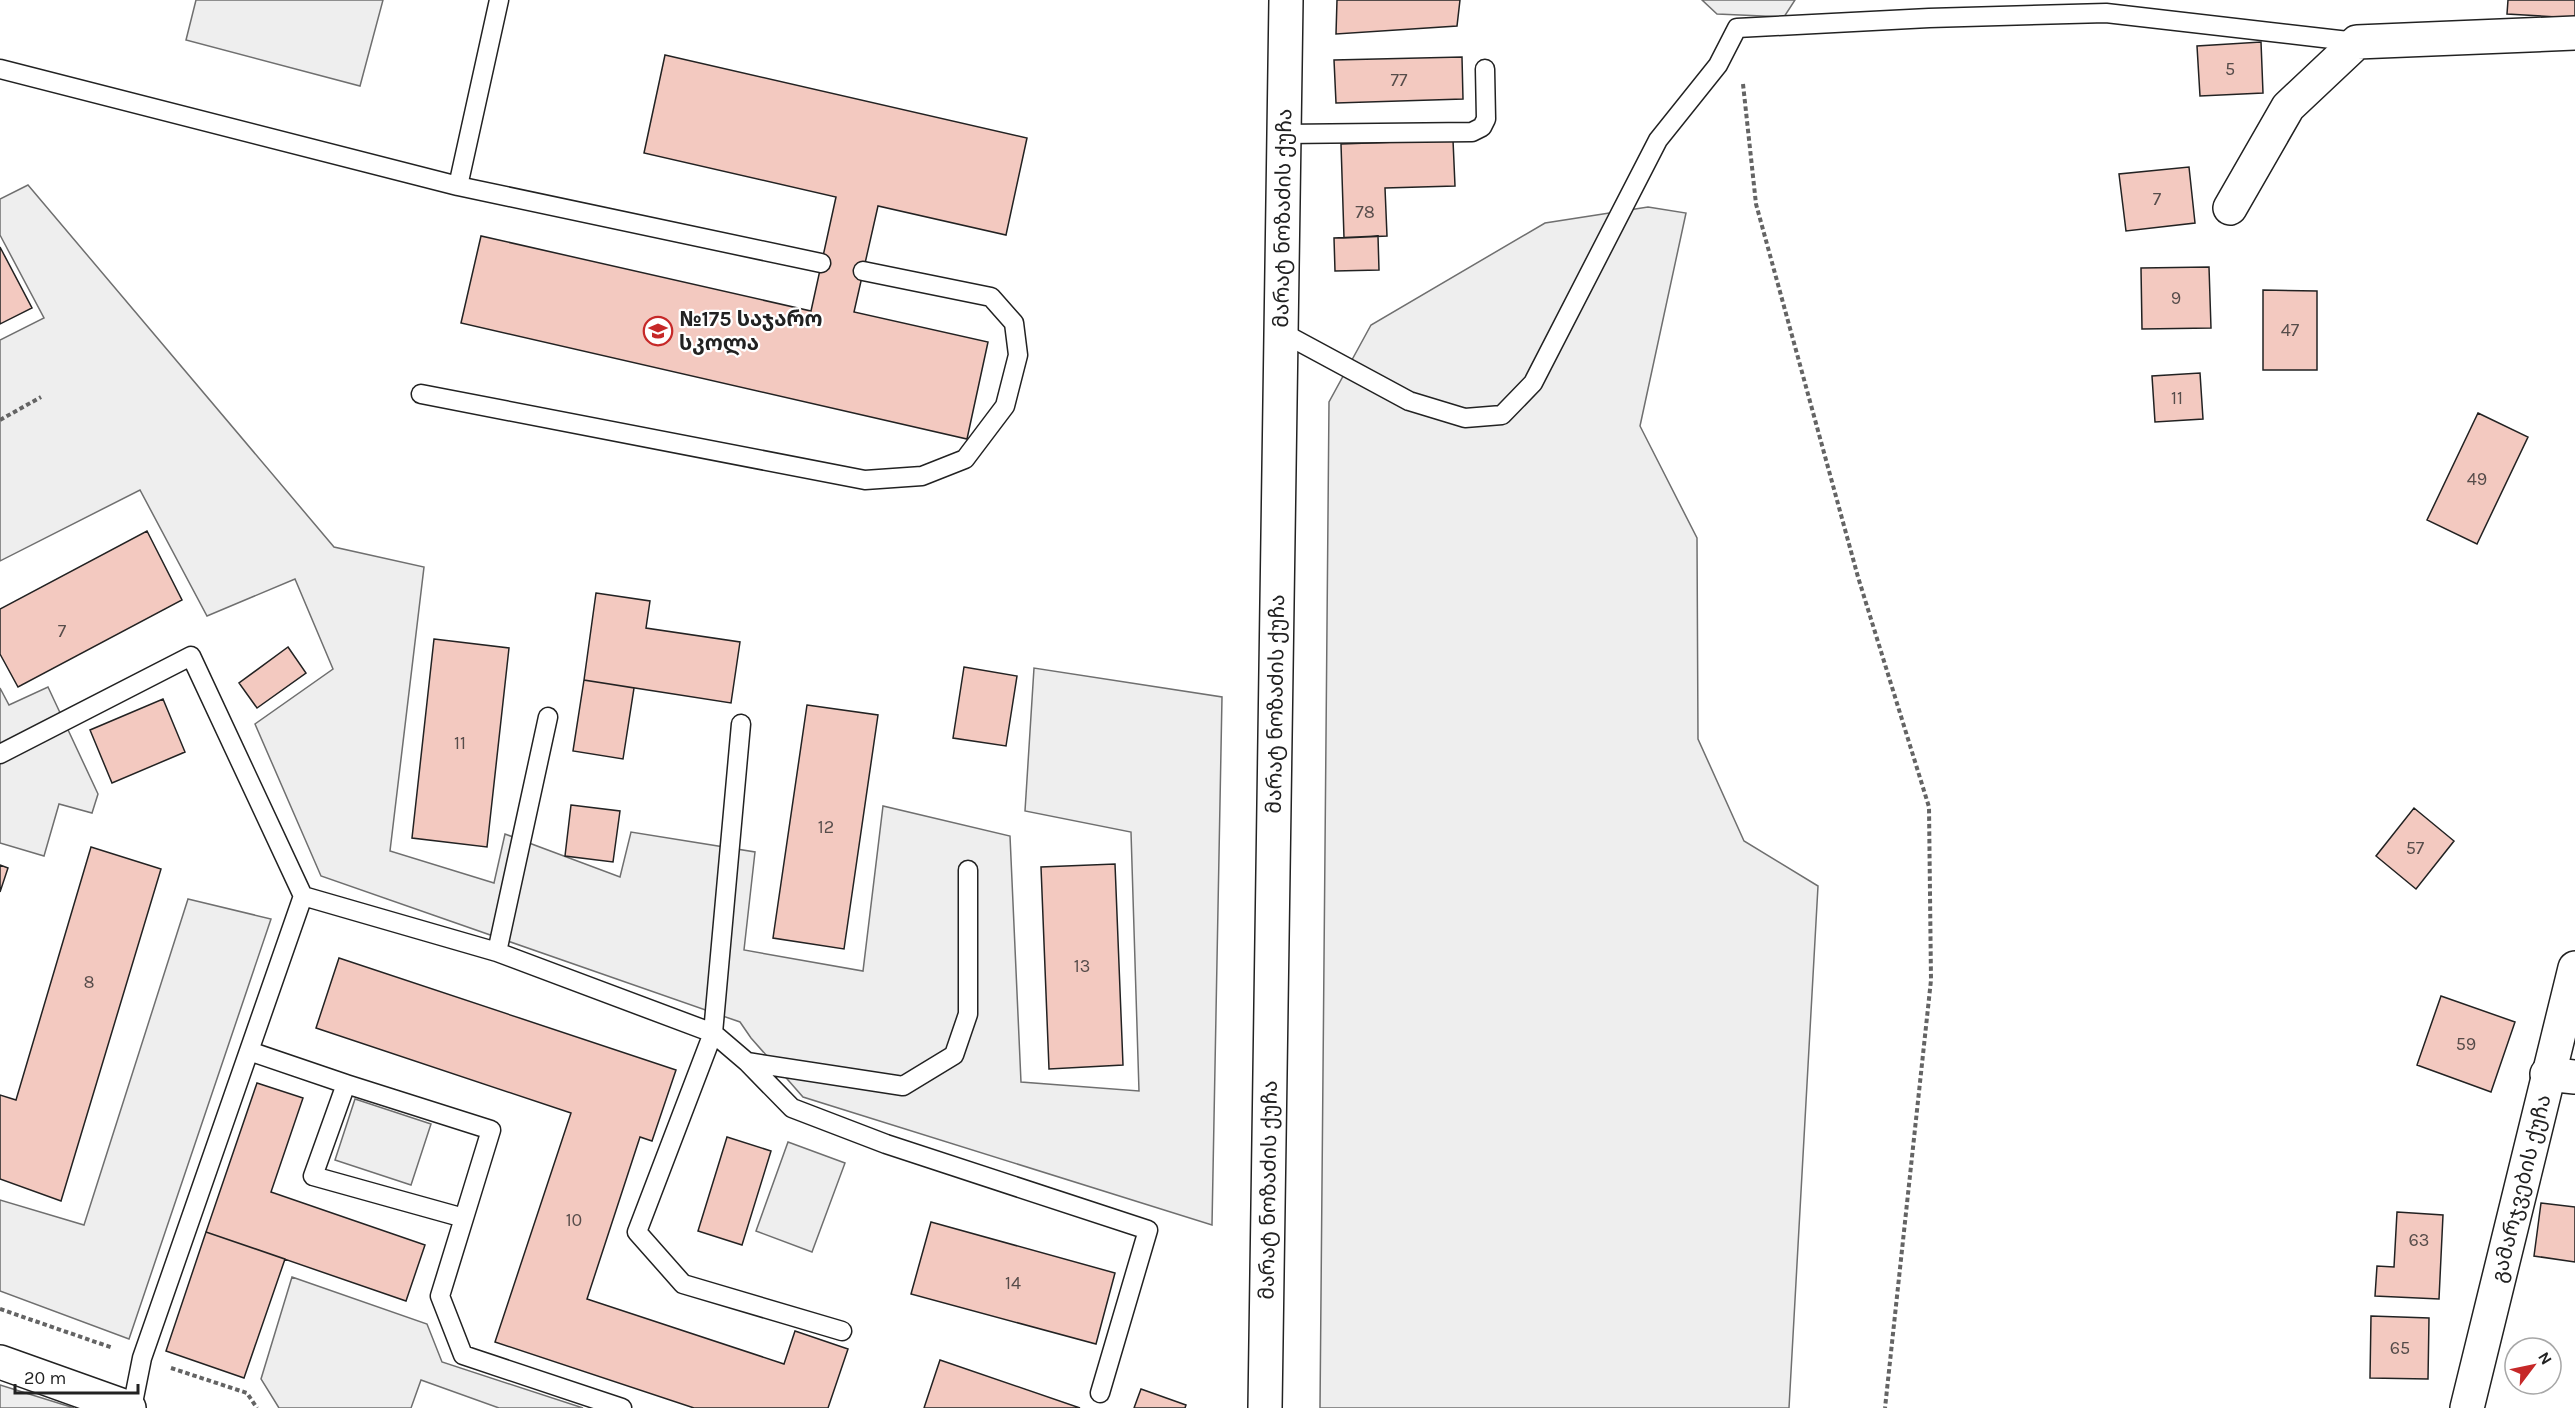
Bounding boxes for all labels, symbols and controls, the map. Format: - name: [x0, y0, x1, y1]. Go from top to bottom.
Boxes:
- house number: 5: [2225, 58, 2235, 80]
- house number: 77: [1391, 69, 1408, 91]
- street label: მარატ ნოზაძის ქუჩა: [1269, 108, 1296, 328]
- house number: 7: [2153, 188, 2162, 210]
- house number: 78: [1355, 201, 1375, 223]
- house number: 9: [2171, 287, 2181, 309]
- place label: №175 საჯარო სკოლა: [679, 307, 823, 356]
- school or university icon: №175 საჯარო სკოლა: [642, 315, 674, 347]
- house number: 47: [2281, 319, 2300, 341]
- house number: 11: [2171, 387, 2183, 409]
- house number: 49: [2467, 468, 2487, 490]
- street label: მარატ ნოზაძის ქუჩა: [1262, 594, 1289, 814]
- house number: 7: [58, 620, 67, 642]
- house number: 11: [454, 732, 466, 754]
- house number: 12: [818, 816, 834, 838]
- house number: 57: [2406, 837, 2425, 859]
- house number: 13: [1074, 955, 1090, 977]
- house number: 8: [83, 971, 95, 993]
- house number: 59: [2456, 1033, 2476, 1055]
- street label: მარატ ნოზაძის ქუჩა: [1255, 1080, 1282, 1300]
- street label: გამარჯვების ქუჩა: [2486, 1092, 2556, 1285]
- house number: 10: [566, 1209, 582, 1231]
- house number: 63: [2409, 1229, 2429, 1251]
- house number: 14: [1005, 1272, 1021, 1294]
- north arrow: [2503, 1336, 2563, 1396]
- house number: 65: [2390, 1337, 2410, 1359]
- text: N: [2534, 1348, 2556, 1368]
- scale bar: [15, 1357, 138, 1395]
- text: 20 m: [24, 1367, 66, 1389]

